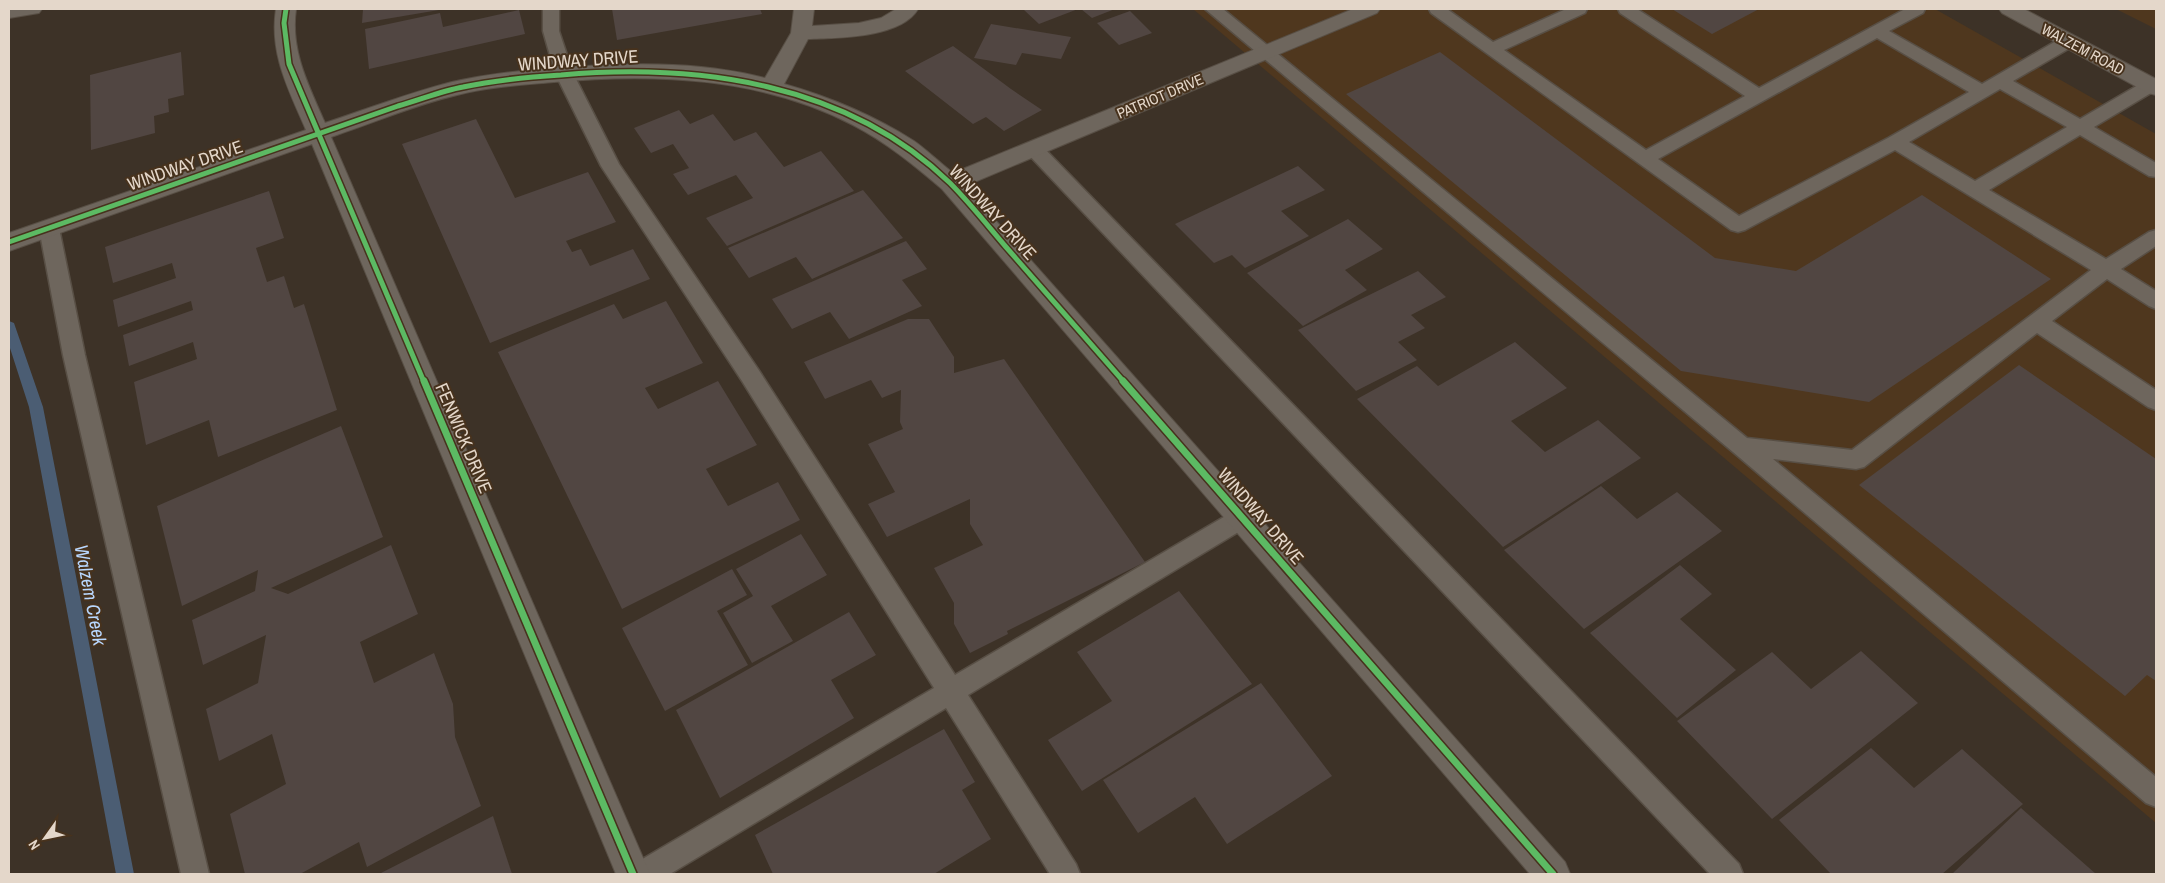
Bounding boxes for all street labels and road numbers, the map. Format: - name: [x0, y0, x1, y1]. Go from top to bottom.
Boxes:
- street label: WALZEM ROAD: [2038, 18, 2128, 80]
- street label: WINDWAY DRIVE: [517, 43, 639, 77]
- street label: PATRIOT DRIVE: [1113, 68, 1207, 124]
- street label: WINDWAY DRIVE: [124, 134, 246, 196]
- street label: WINDWAY DRIVE: [943, 159, 1043, 265]
- street label: FENWICK DRIVE: [430, 379, 498, 497]
- street label: WINDWAY DRIVE: [1212, 462, 1310, 570]

